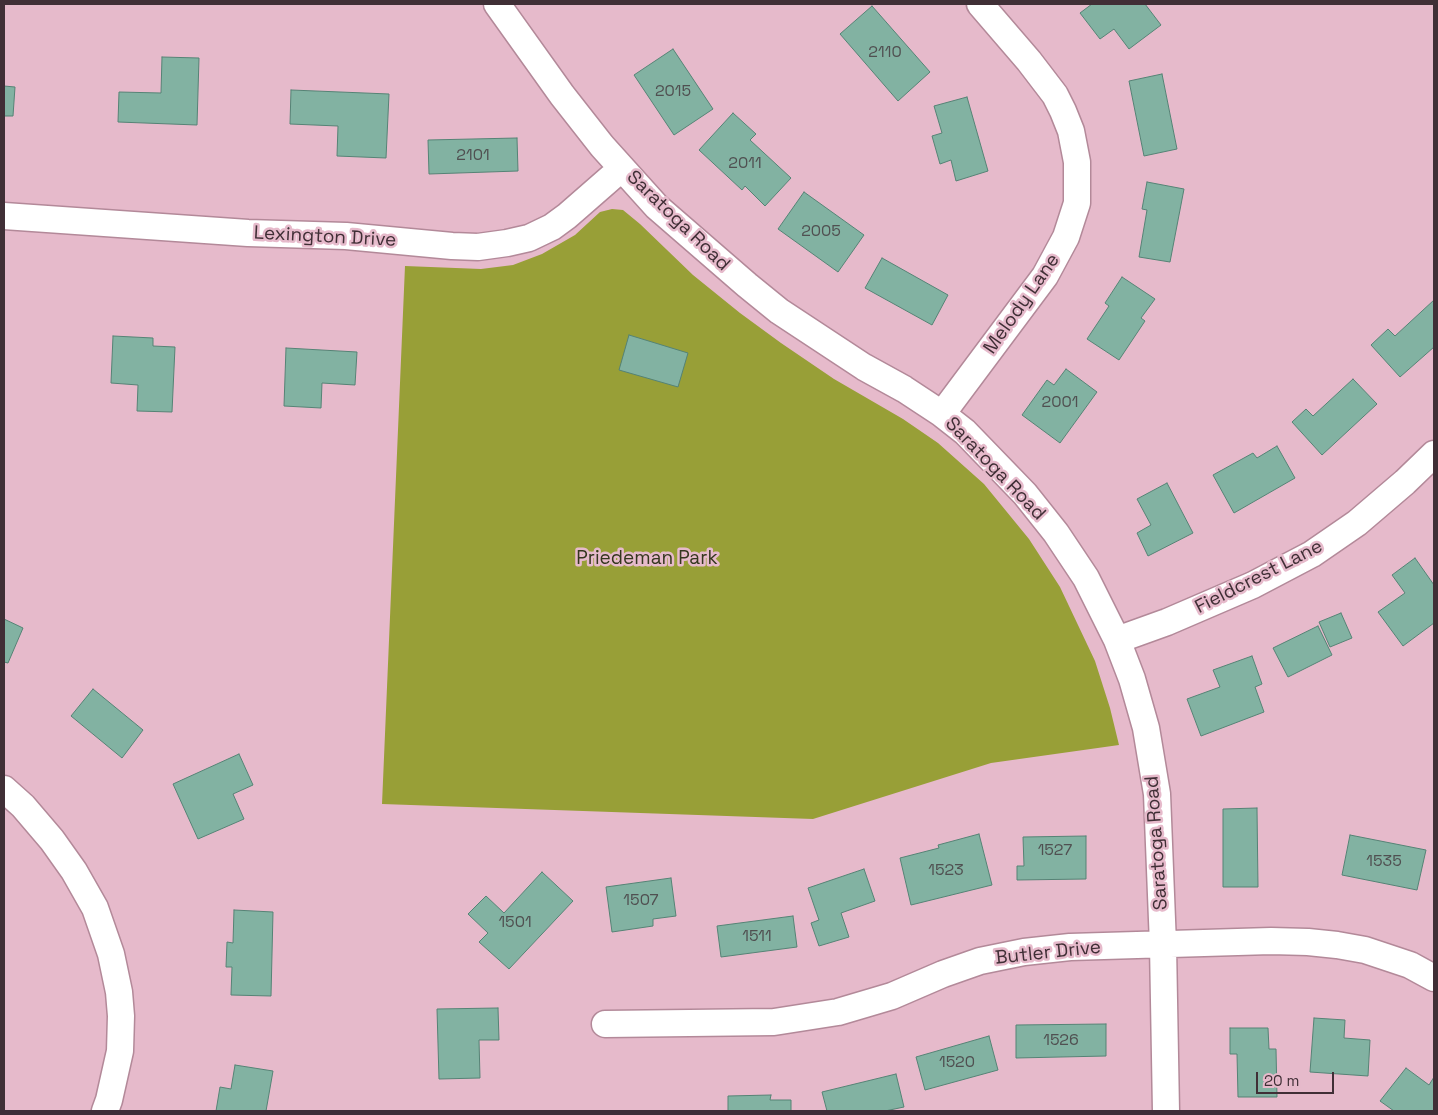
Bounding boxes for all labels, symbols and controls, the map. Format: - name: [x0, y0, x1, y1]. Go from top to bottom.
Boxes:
- house number: 2110: [868, 43, 902, 63]
- house number: 2015: [655, 82, 691, 102]
- house number: 2101: [456, 146, 490, 166]
- house number: 2011: [728, 154, 762, 174]
- street label: Saratoga Road: [622, 166, 734, 276]
- street label: Lexington Drive: [253, 222, 397, 252]
- house number: 2005: [801, 222, 841, 242]
- street label: Melody Lane: [979, 250, 1065, 358]
- house number: 2001: [1042, 393, 1078, 413]
- street label: Saratoga Road: [940, 413, 1050, 525]
- street label: Fieldcrest Lane: [1191, 535, 1327, 619]
- park label: Priedeman Park: [576, 548, 718, 570]
- street label: Saratoga Road: [1141, 775, 1173, 911]
- house number: 1527: [1038, 841, 1072, 861]
- house number: 1535: [1366, 852, 1402, 872]
- house number: 1523: [928, 861, 964, 881]
- house number: 1507: [623, 891, 659, 911]
- house number: 1501: [498, 913, 532, 933]
- house number: 1511: [742, 927, 772, 947]
- street label: Butler Drive: [994, 936, 1102, 970]
- house number: 1526: [1043, 1031, 1079, 1051]
- house number: 1520: [939, 1053, 975, 1073]
- scale bar: [1258, 1062, 1336, 1094]
- text: 20 m: [1264, 1071, 1299, 1090]

